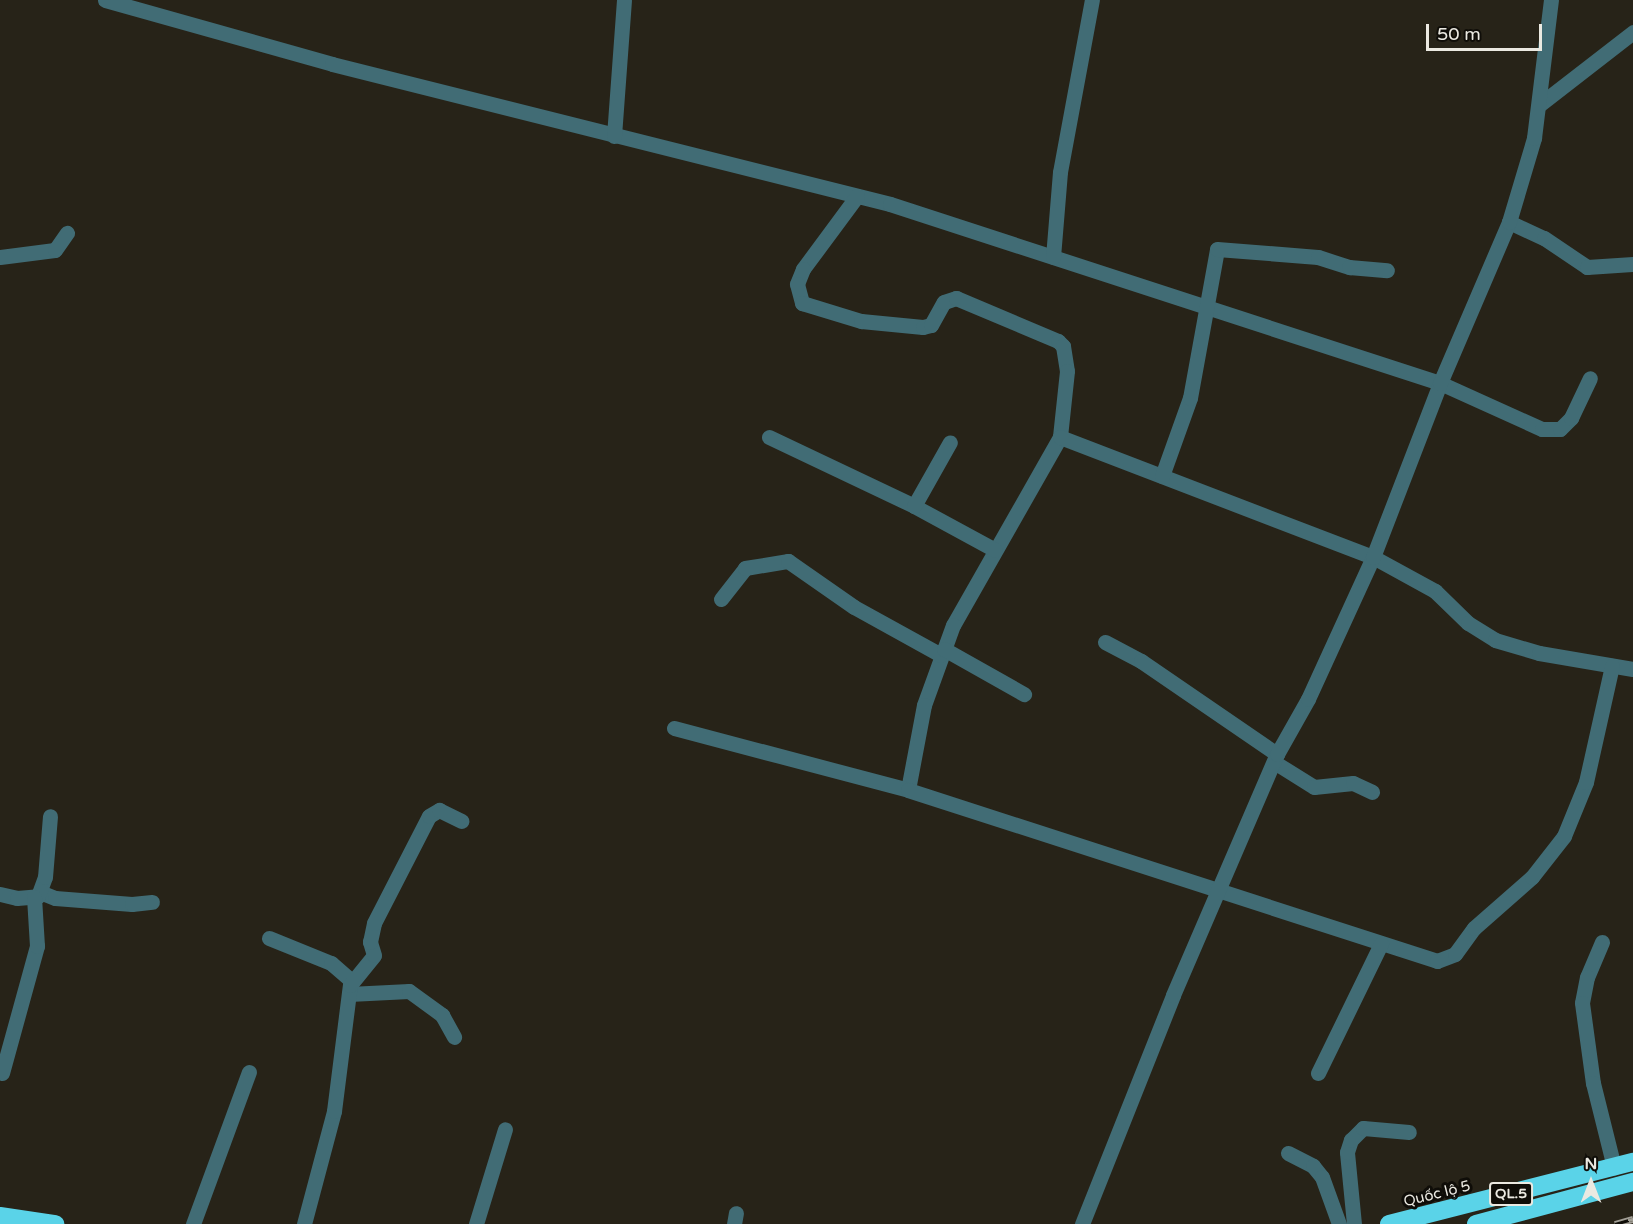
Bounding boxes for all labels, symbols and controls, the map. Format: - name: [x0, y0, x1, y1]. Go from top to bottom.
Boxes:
- scale bar: [1429, 12, 1544, 50]
- text: 50 m: [1437, 23, 1481, 45]
- north arrow: [1561, 1152, 1621, 1212]
- text: N: [1585, 1154, 1597, 1174]
- street label: Quốc lộ 5: [1402, 1177, 1472, 1211]
- road number: QL.5: [1488, 1183, 1534, 1205]

